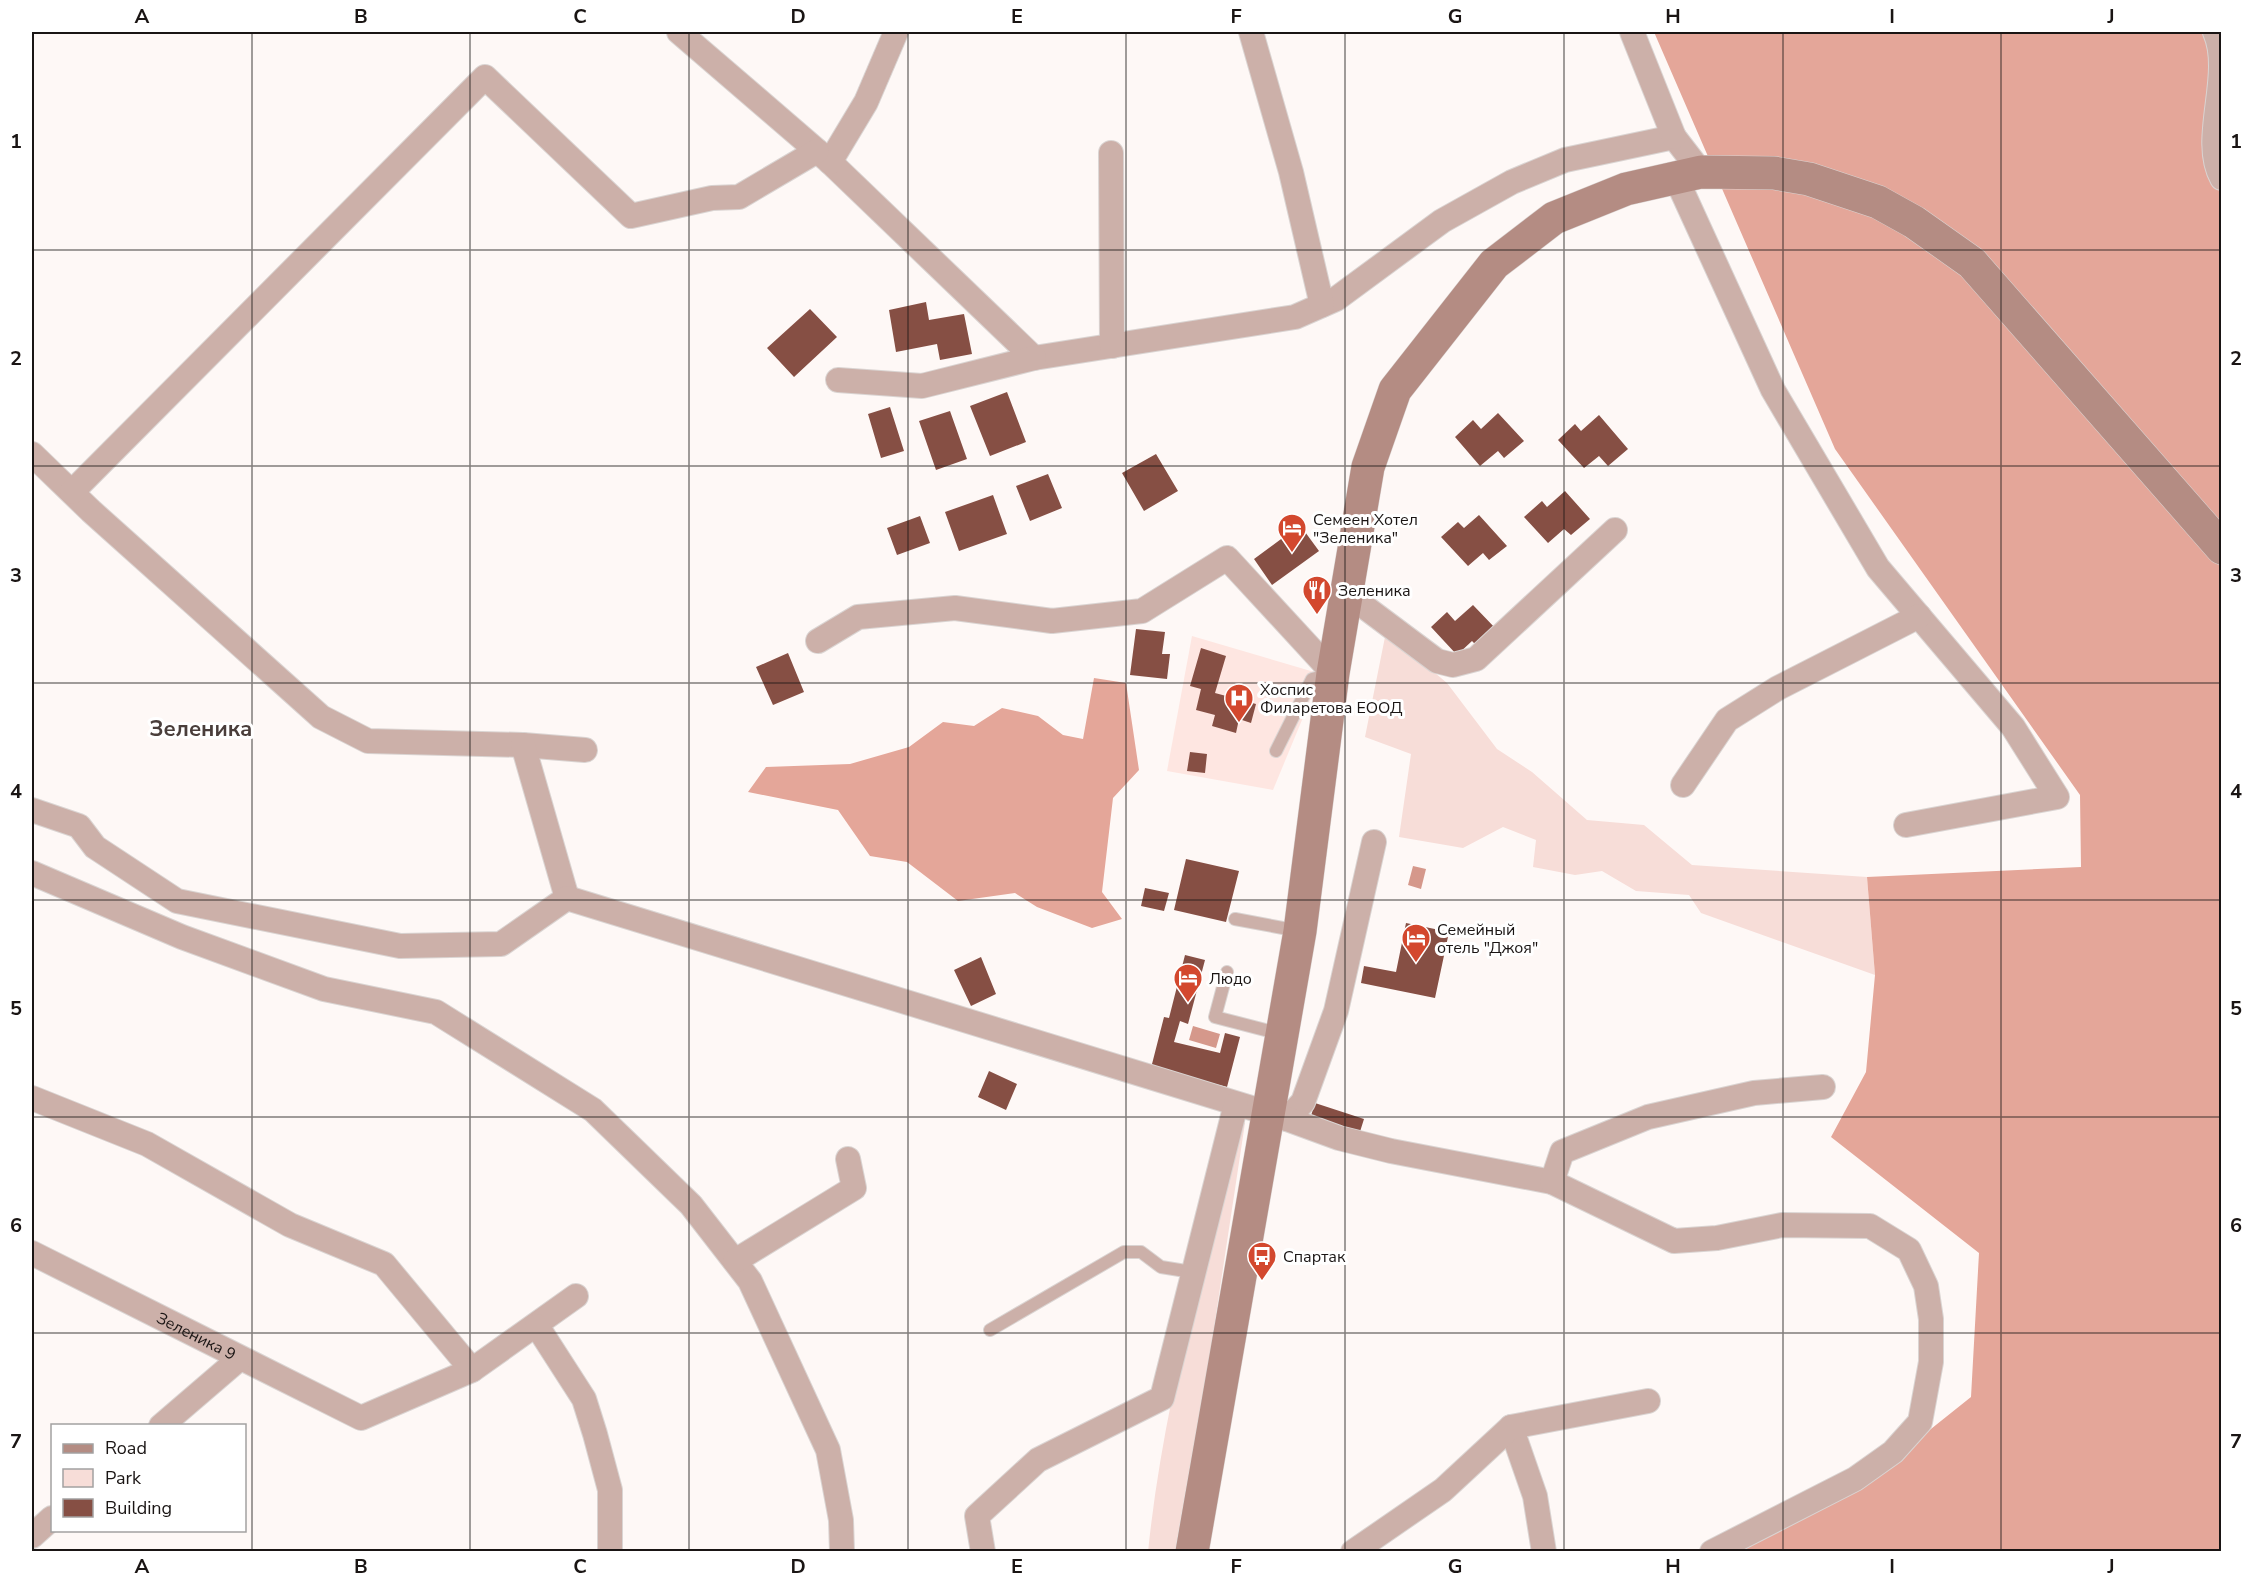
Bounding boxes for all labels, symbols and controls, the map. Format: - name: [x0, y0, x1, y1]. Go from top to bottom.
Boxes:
- text: A: [135, 3, 150, 30]
- text: B: [354, 3, 368, 30]
- text: C: [573, 3, 587, 30]
- text: D: [790, 3, 806, 30]
- text: E: [1011, 3, 1023, 30]
- text: F: [1230, 3, 1242, 30]
- text: G: [1448, 3, 1462, 30]
- text: H: [1665, 3, 1681, 30]
- text: I: [1889, 3, 1895, 30]
- text: J: [2106, 3, 2115, 30]
- text: 1: [10, 128, 22, 155]
- text: 1: [2230, 128, 2242, 155]
- text: 2: [10, 345, 22, 372]
- text: 2: [2230, 345, 2242, 372]
- place label: Семеен Хотел "Зеленика": [1313, 509, 1418, 549]
- hotel icon: Семеен Хотел "Зеленика": [1276, 512, 1308, 554]
- text: 3: [10, 562, 22, 589]
- text: 3: [2230, 562, 2242, 589]
- restaurant icon: Зеленика: [1301, 574, 1333, 616]
- place label: Зеленика: [1338, 580, 1411, 602]
- place label: Хоспис Филаретова ЕООД: [1260, 679, 1403, 719]
- hospital icon: Хоспис Филаретова ЕООД: [1223, 682, 1255, 724]
- district label: Зеленика: [150, 714, 252, 744]
- text: 4: [10, 778, 22, 805]
- text: 4: [2230, 778, 2242, 805]
- place label: Семейный отель "Джоя": [1437, 919, 1538, 959]
- hotel icon: Семейный отель "Джоя": [1400, 922, 1432, 964]
- hotel icon: Людо: [1172, 962, 1204, 1004]
- place label: Людо: [1209, 968, 1252, 990]
- text: 5: [10, 995, 22, 1022]
- text: 5: [2230, 995, 2242, 1022]
- text: 6: [10, 1212, 22, 1239]
- text: 6: [2230, 1212, 2242, 1239]
- bus stop icon: Спартак: [1246, 1240, 1278, 1282]
- place label: Спартак: [1283, 1246, 1346, 1268]
- street label: Зеленика 9: [152, 1307, 240, 1366]
- legend: [51, 1424, 246, 1532]
- text: 7: [10, 1428, 22, 1455]
- text: 7: [2230, 1428, 2242, 1455]
- text: Road: [105, 1436, 147, 1460]
- text: Park: [105, 1466, 142, 1490]
- text: Building: [105, 1496, 172, 1520]
- text: A: [135, 1553, 150, 1580]
- text: B: [354, 1553, 368, 1580]
- text: C: [573, 1553, 587, 1580]
- text: D: [790, 1553, 806, 1580]
- text: E: [1011, 1553, 1023, 1580]
- text: F: [1230, 1553, 1242, 1580]
- text: G: [1448, 1553, 1462, 1580]
- text: H: [1665, 1553, 1681, 1580]
- text: I: [1889, 1553, 1895, 1580]
- text: J: [2106, 1553, 2115, 1580]

